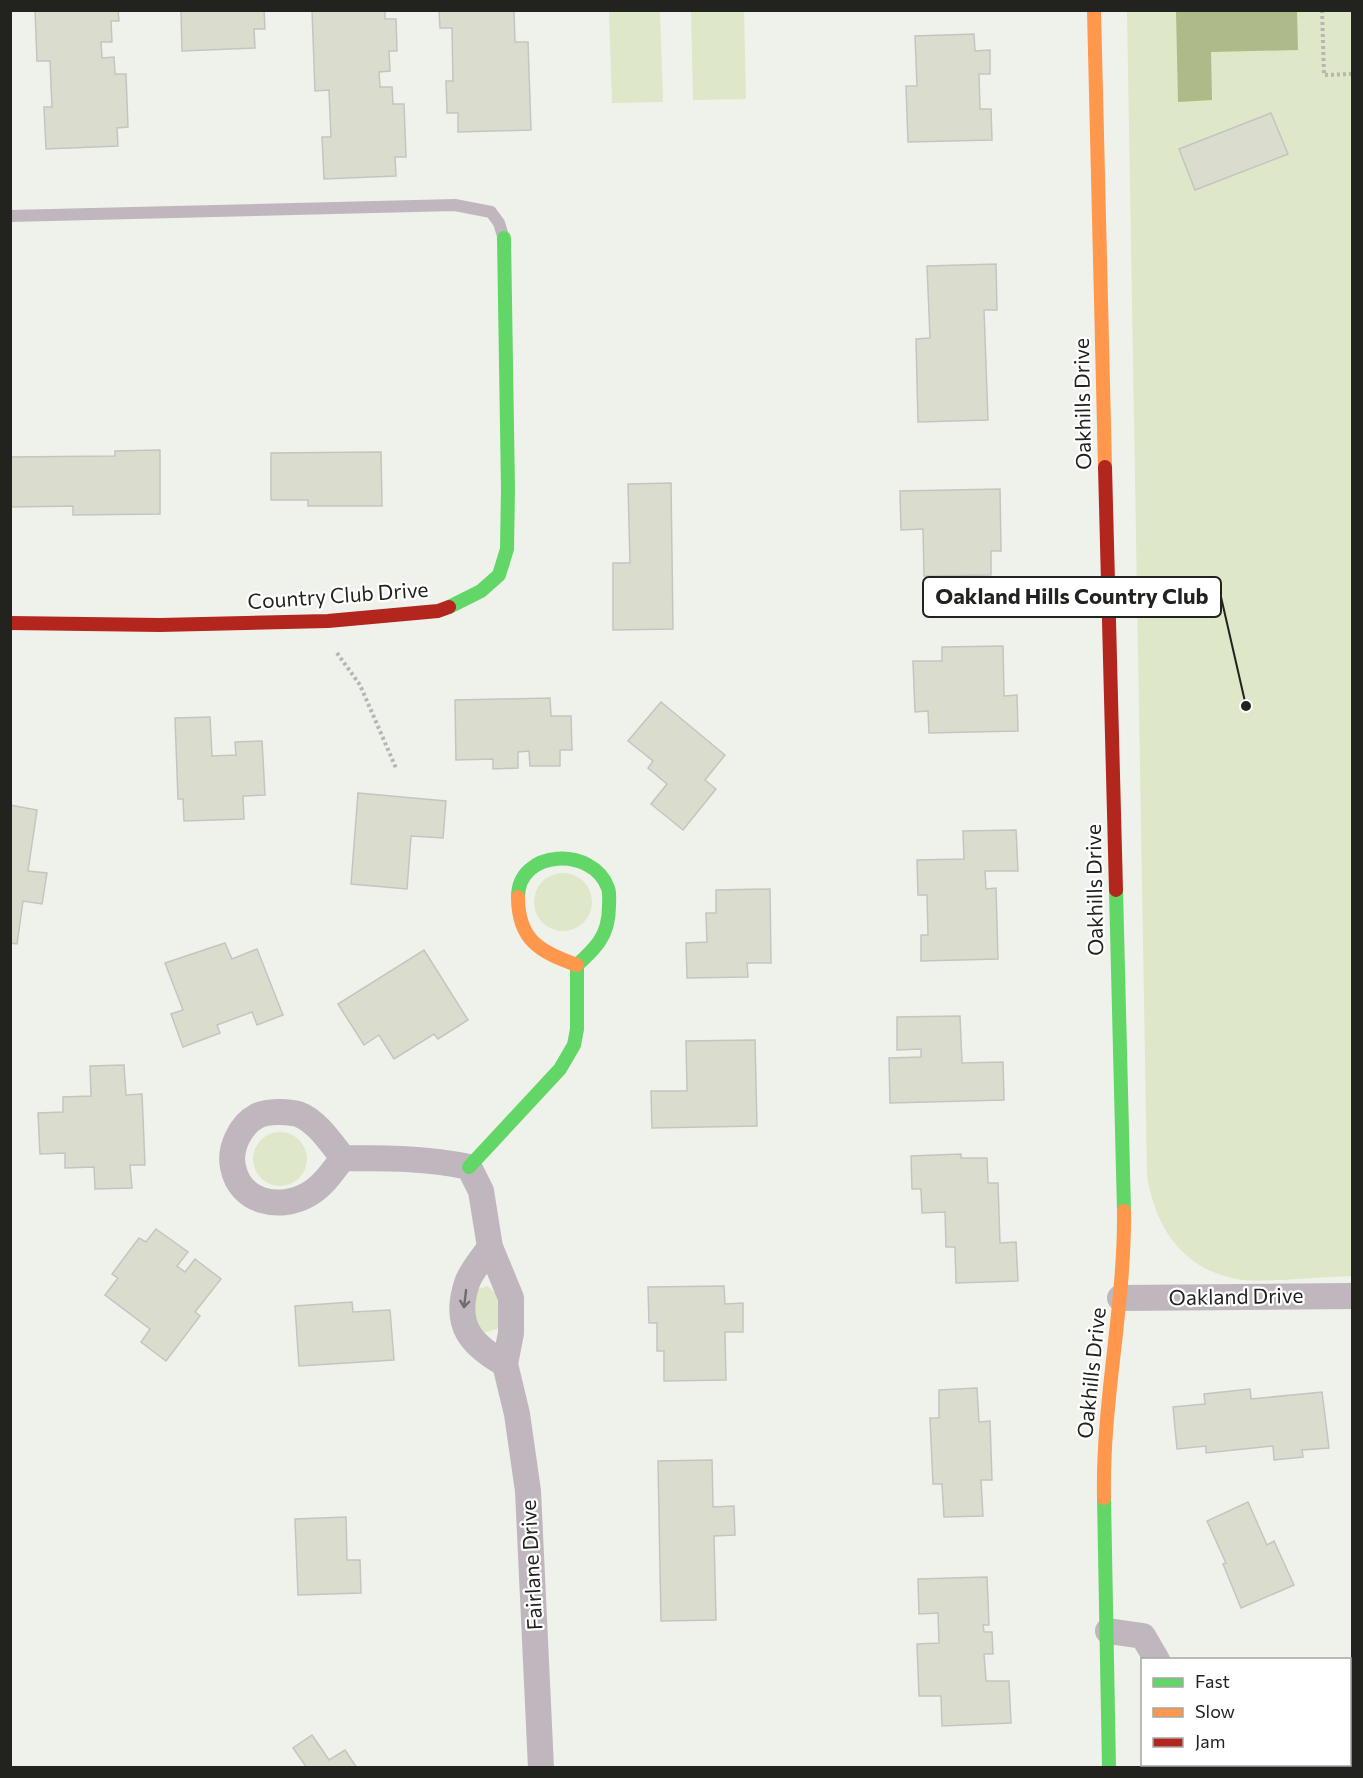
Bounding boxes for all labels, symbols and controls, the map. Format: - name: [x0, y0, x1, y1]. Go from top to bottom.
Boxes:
- street label: Oakhills Drive: [1068, 338, 1095, 470]
- street label: Country Club Drive: [247, 576, 429, 613]
- callout: Oakland Hills Country Club: [923, 577, 1221, 617]
- text: Oakland Hills Country Club: [935, 582, 1209, 609]
- street label: Oakhills Drive: [1080, 824, 1107, 956]
- street label: Oakland Drive: [1168, 1282, 1304, 1309]
- one-way arrow: [459, 1288, 470, 1308]
- street label: Oakhills Drive: [1071, 1306, 1110, 1440]
- street label: Fairlane Drive: [515, 1499, 546, 1631]
- legend: [1141, 1658, 1351, 1766]
- text: Fast: [1195, 1670, 1230, 1692]
- text: Slow: [1195, 1700, 1235, 1722]
- text: Jam: [1195, 1730, 1225, 1752]

